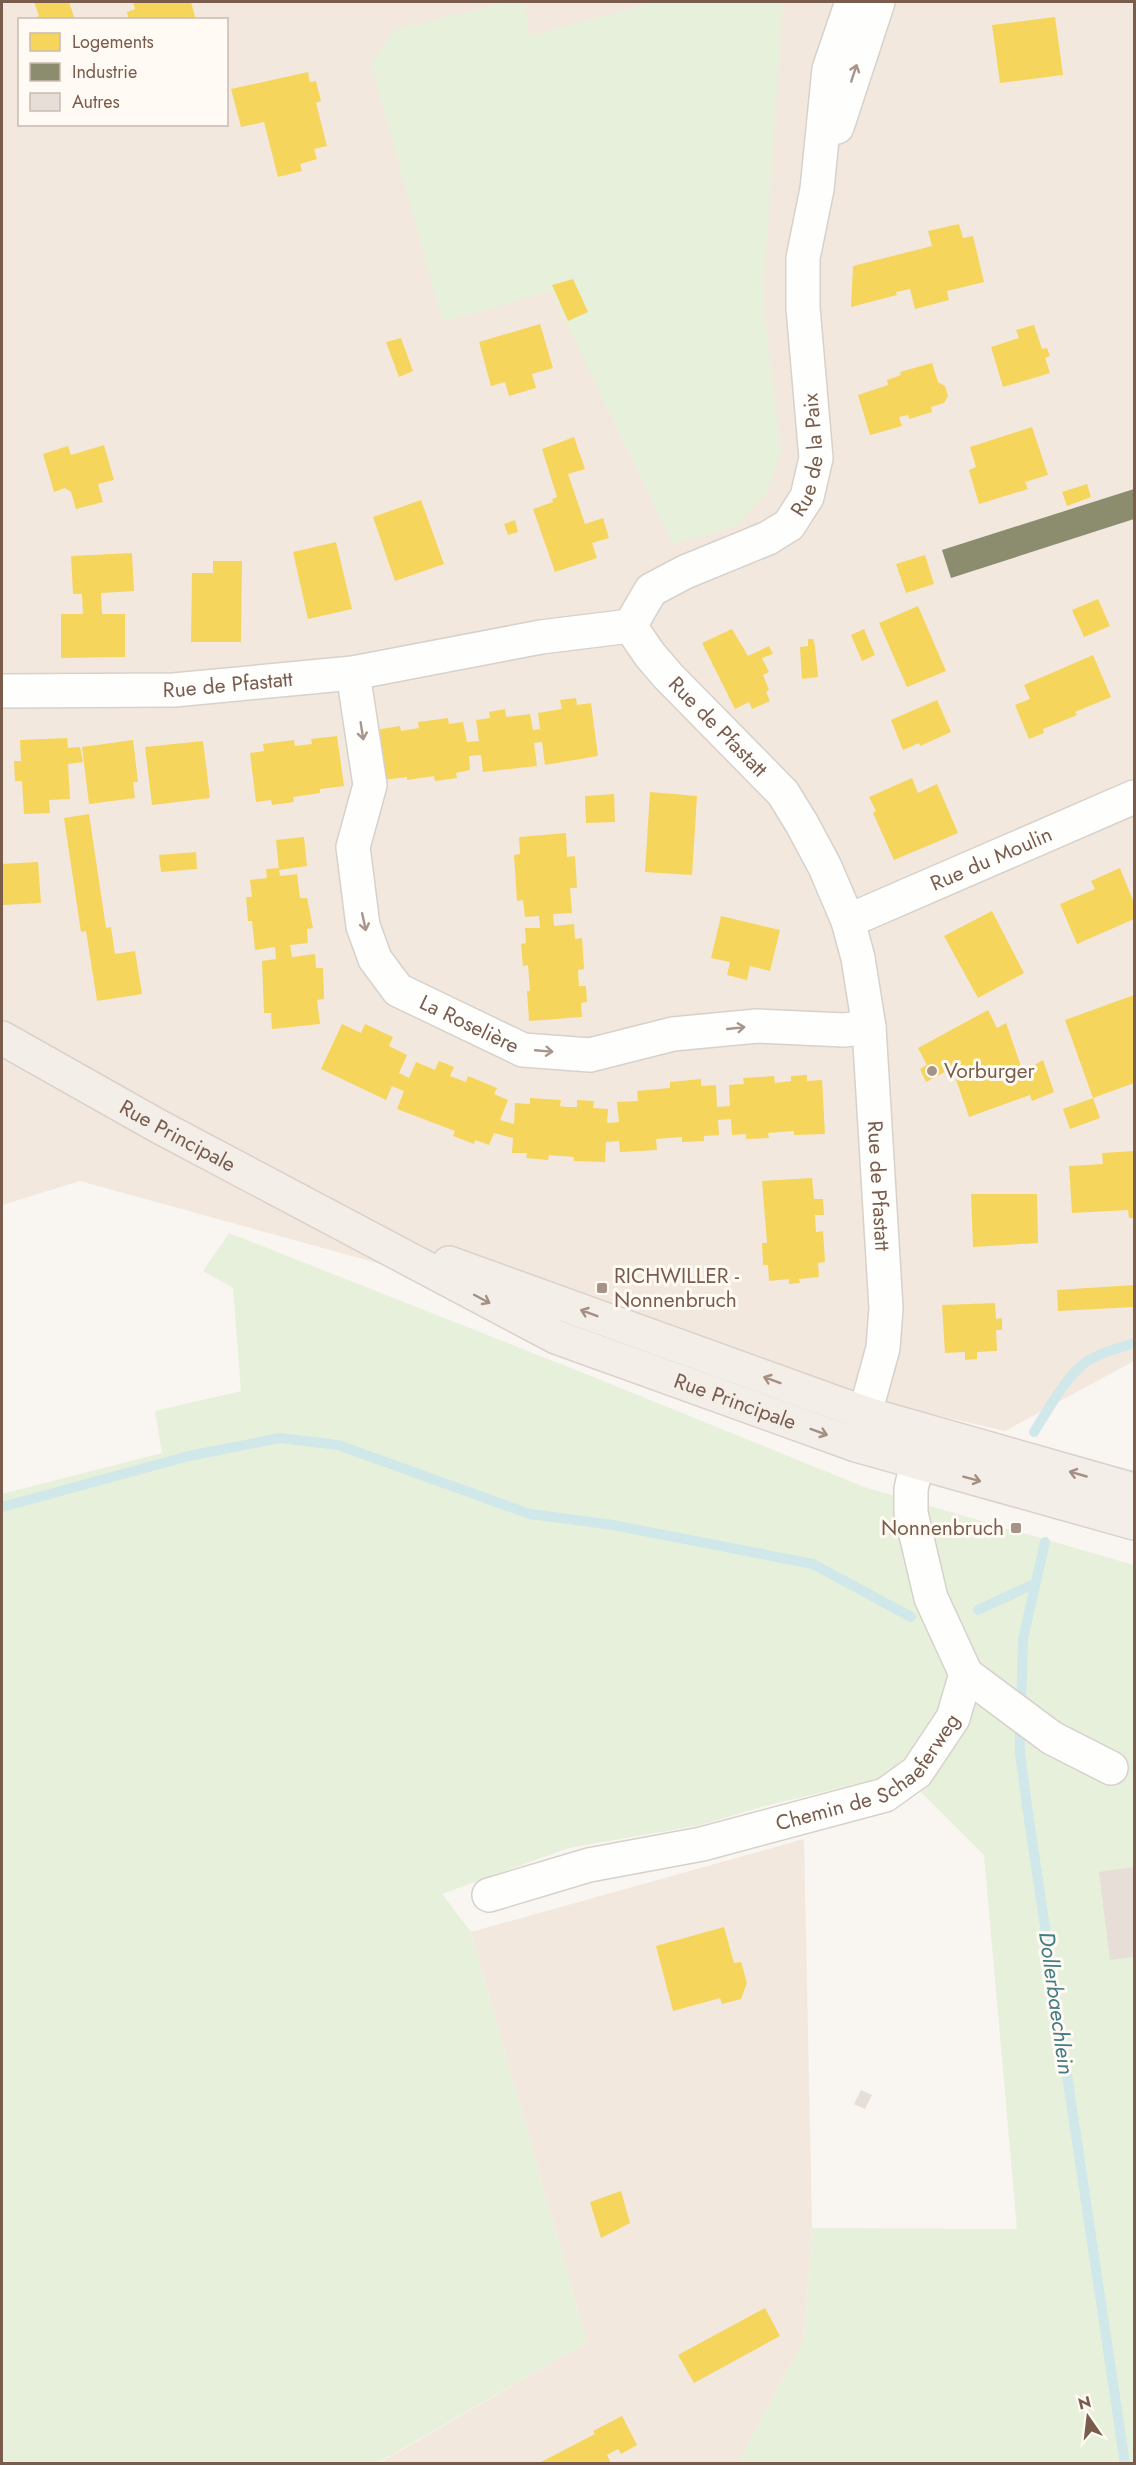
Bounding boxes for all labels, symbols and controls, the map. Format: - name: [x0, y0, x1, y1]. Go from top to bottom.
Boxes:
- legend: [18, 18, 228, 126]
- text: Logements: [72, 29, 154, 55]
- text: Industrie: [72, 59, 137, 85]
- one-way arrow: [849, 64, 860, 83]
- text: Autres: [72, 89, 120, 115]
- street label: Rue de la Paix: [783, 392, 831, 522]
- street label: Rue de Pfastatt: [163, 664, 294, 705]
- street label: Rue de Pfastatt: [661, 670, 774, 784]
- one-way arrow: [356, 721, 367, 741]
- street label: Rue du Moulin: [925, 819, 1057, 899]
- one-way arrow: [358, 913, 370, 932]
- street label: La Roselière: [414, 987, 524, 1061]
- one-way arrow: [726, 1022, 746, 1033]
- one-way arrow: [534, 1046, 554, 1057]
- place label: Vorburger: [944, 1056, 1036, 1086]
- marker: Vorburger: [925, 1064, 939, 1078]
- street label: Rue Principale: [114, 1092, 241, 1180]
- street label: Rue de Pfastatt: [860, 1120, 898, 1252]
- place label: RICHWILLER - Nonnenbruch: [614, 1261, 740, 1315]
- marker: RICHWILLER - Nonnenbruch: [595, 1281, 609, 1295]
- one-way arrow: [473, 1294, 491, 1305]
- one-way arrow: [580, 1307, 599, 1318]
- street label: Rue Principale: [670, 1366, 801, 1437]
- one-way arrow: [763, 1373, 782, 1384]
- one-way arrow: [810, 1427, 828, 1438]
- one-way arrow: [1069, 1468, 1088, 1480]
- one-way arrow: [962, 1473, 981, 1485]
- place label: Nonnenbruch: [881, 1513, 1004, 1543]
- marker: Nonnenbruch: [1009, 1521, 1023, 1535]
- street label: Chemin de Schaeferweg: [772, 1707, 967, 1839]
- water label: Dollerbaechlein: [1031, 1930, 1083, 2076]
- north arrow: [1058, 2387, 1118, 2447]
- text: N: [1076, 2390, 1093, 2416]

